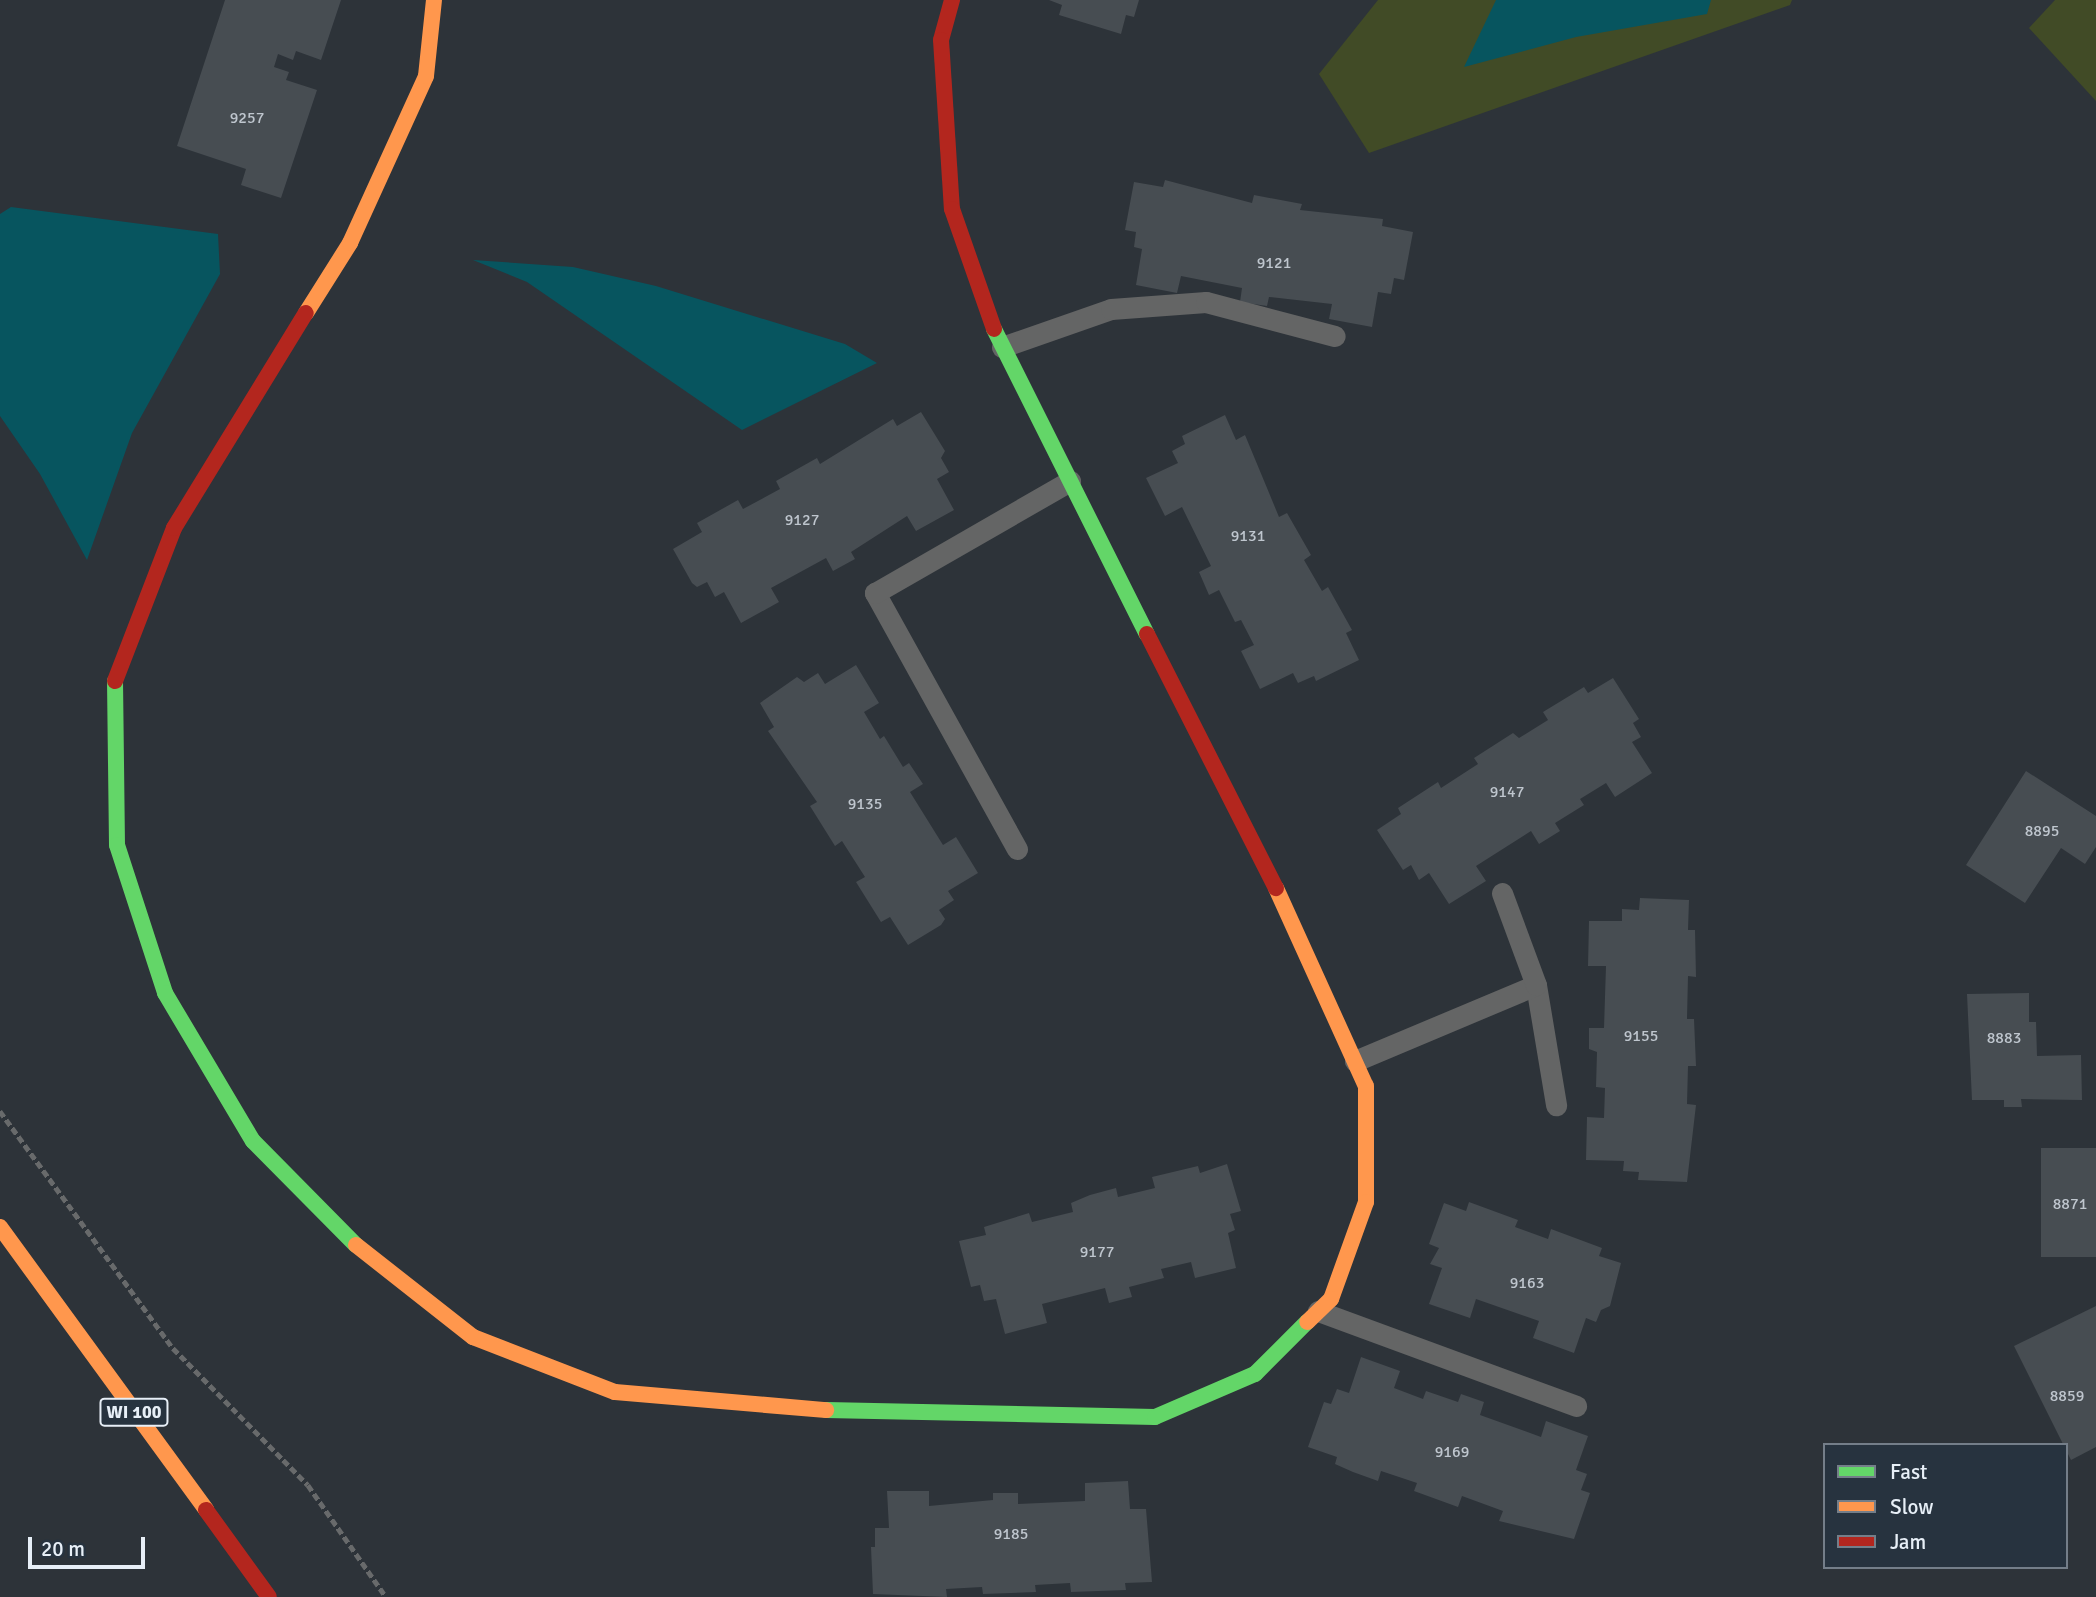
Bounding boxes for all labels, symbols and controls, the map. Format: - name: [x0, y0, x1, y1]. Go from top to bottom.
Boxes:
- house number: 9257: [230, 108, 264, 128]
- house number: 9121: [1257, 253, 1291, 273]
- house number: 9127: [785, 510, 819, 530]
- house number: 9131: [1231, 526, 1265, 546]
- house number: 9147: [1490, 782, 1524, 802]
- house number: 9135: [848, 794, 882, 814]
- house number: 8895: [2025, 821, 2059, 841]
- house number: 9155: [1624, 1026, 1658, 1046]
- house number: 8883: [1987, 1028, 2021, 1048]
- house number: 8871: [2053, 1194, 2087, 1214]
- house number: 9177: [1080, 1242, 1114, 1262]
- house number: 9163: [1510, 1273, 1544, 1293]
- house number: 8859: [2050, 1386, 2084, 1406]
- road number: WI 100: [99, 1398, 169, 1427]
- house number: 9169: [1435, 1442, 1469, 1462]
- legend: [1823, 1443, 2068, 1569]
- text: Fast: [1890, 1459, 1927, 1485]
- text: Slow: [1890, 1494, 1934, 1520]
- scale bar: [32, 1524, 149, 1568]
- house number: 9185: [994, 1524, 1028, 1544]
- text: Jam: [1890, 1529, 1926, 1555]
- text: 20 m: [41, 1536, 85, 1562]

